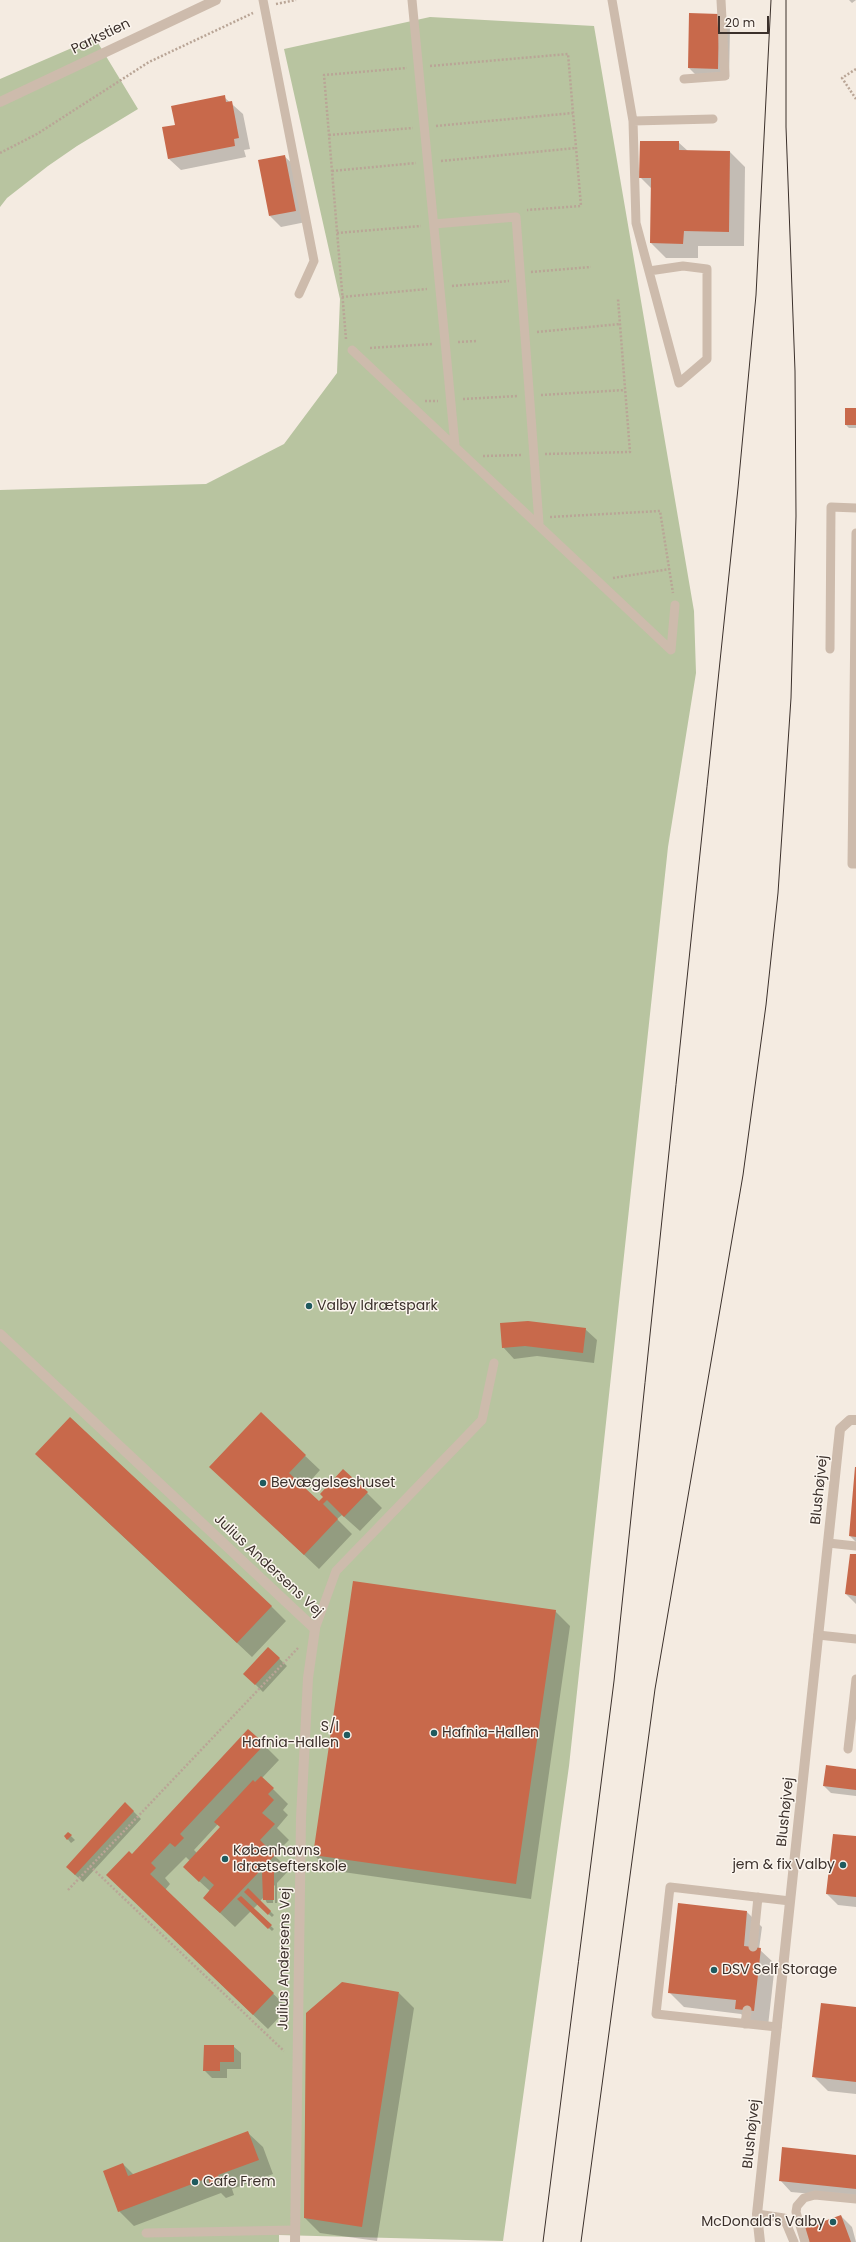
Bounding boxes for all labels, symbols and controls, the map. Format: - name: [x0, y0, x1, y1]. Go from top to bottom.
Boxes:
- scale bar: [720, 8, 771, 34]
- text: 20 m: [725, 14, 755, 31]
- street label: Parkstien: [69, 16, 133, 58]
- place label: Valby Idrætspark: [317, 1298, 438, 1314]
- marker: Valby Idrætspark: [304, 1301, 314, 1311]
- street label: Blushøjvej: [808, 1454, 832, 1526]
- place label: Bevægelseshuset: [271, 1475, 395, 1491]
- marker: Bevægelseshuset: [258, 1478, 268, 1488]
- street label: Julius Andersens Vej: [210, 1511, 326, 1621]
- place label: S/I Hafnia-Hallen: [242, 1719, 339, 1752]
- place label: Hafnia-Hallen: [442, 1725, 539, 1741]
- marker: Hafnia-Hallen: [429, 1728, 439, 1738]
- marker: S/I Hafnia-Hallen: [342, 1730, 352, 1740]
- street label: Blushøjvej: [774, 1776, 798, 1848]
- place label: Københavns Idrætsefterskole: [233, 1843, 347, 1876]
- marker: Københavns Idrætsefterskole: [220, 1854, 230, 1864]
- place label: jem & fix Valby: [732, 1857, 835, 1873]
- marker: jem & fix Valby: [838, 1860, 848, 1870]
- street label: Julius Andersens Vej: [275, 1888, 295, 2030]
- place label: DSV Self Storage: [722, 1962, 837, 1978]
- marker: DSV Self Storage: [709, 1965, 719, 1975]
- street label: Blushøjvej: [740, 2098, 764, 2170]
- place label: Cafe Frem: [203, 2174, 276, 2190]
- marker: Cafe Frem: [190, 2177, 200, 2187]
- place label: McDonald's Valby: [701, 2214, 825, 2230]
- marker: McDonald's Valby: [828, 2217, 838, 2227]

